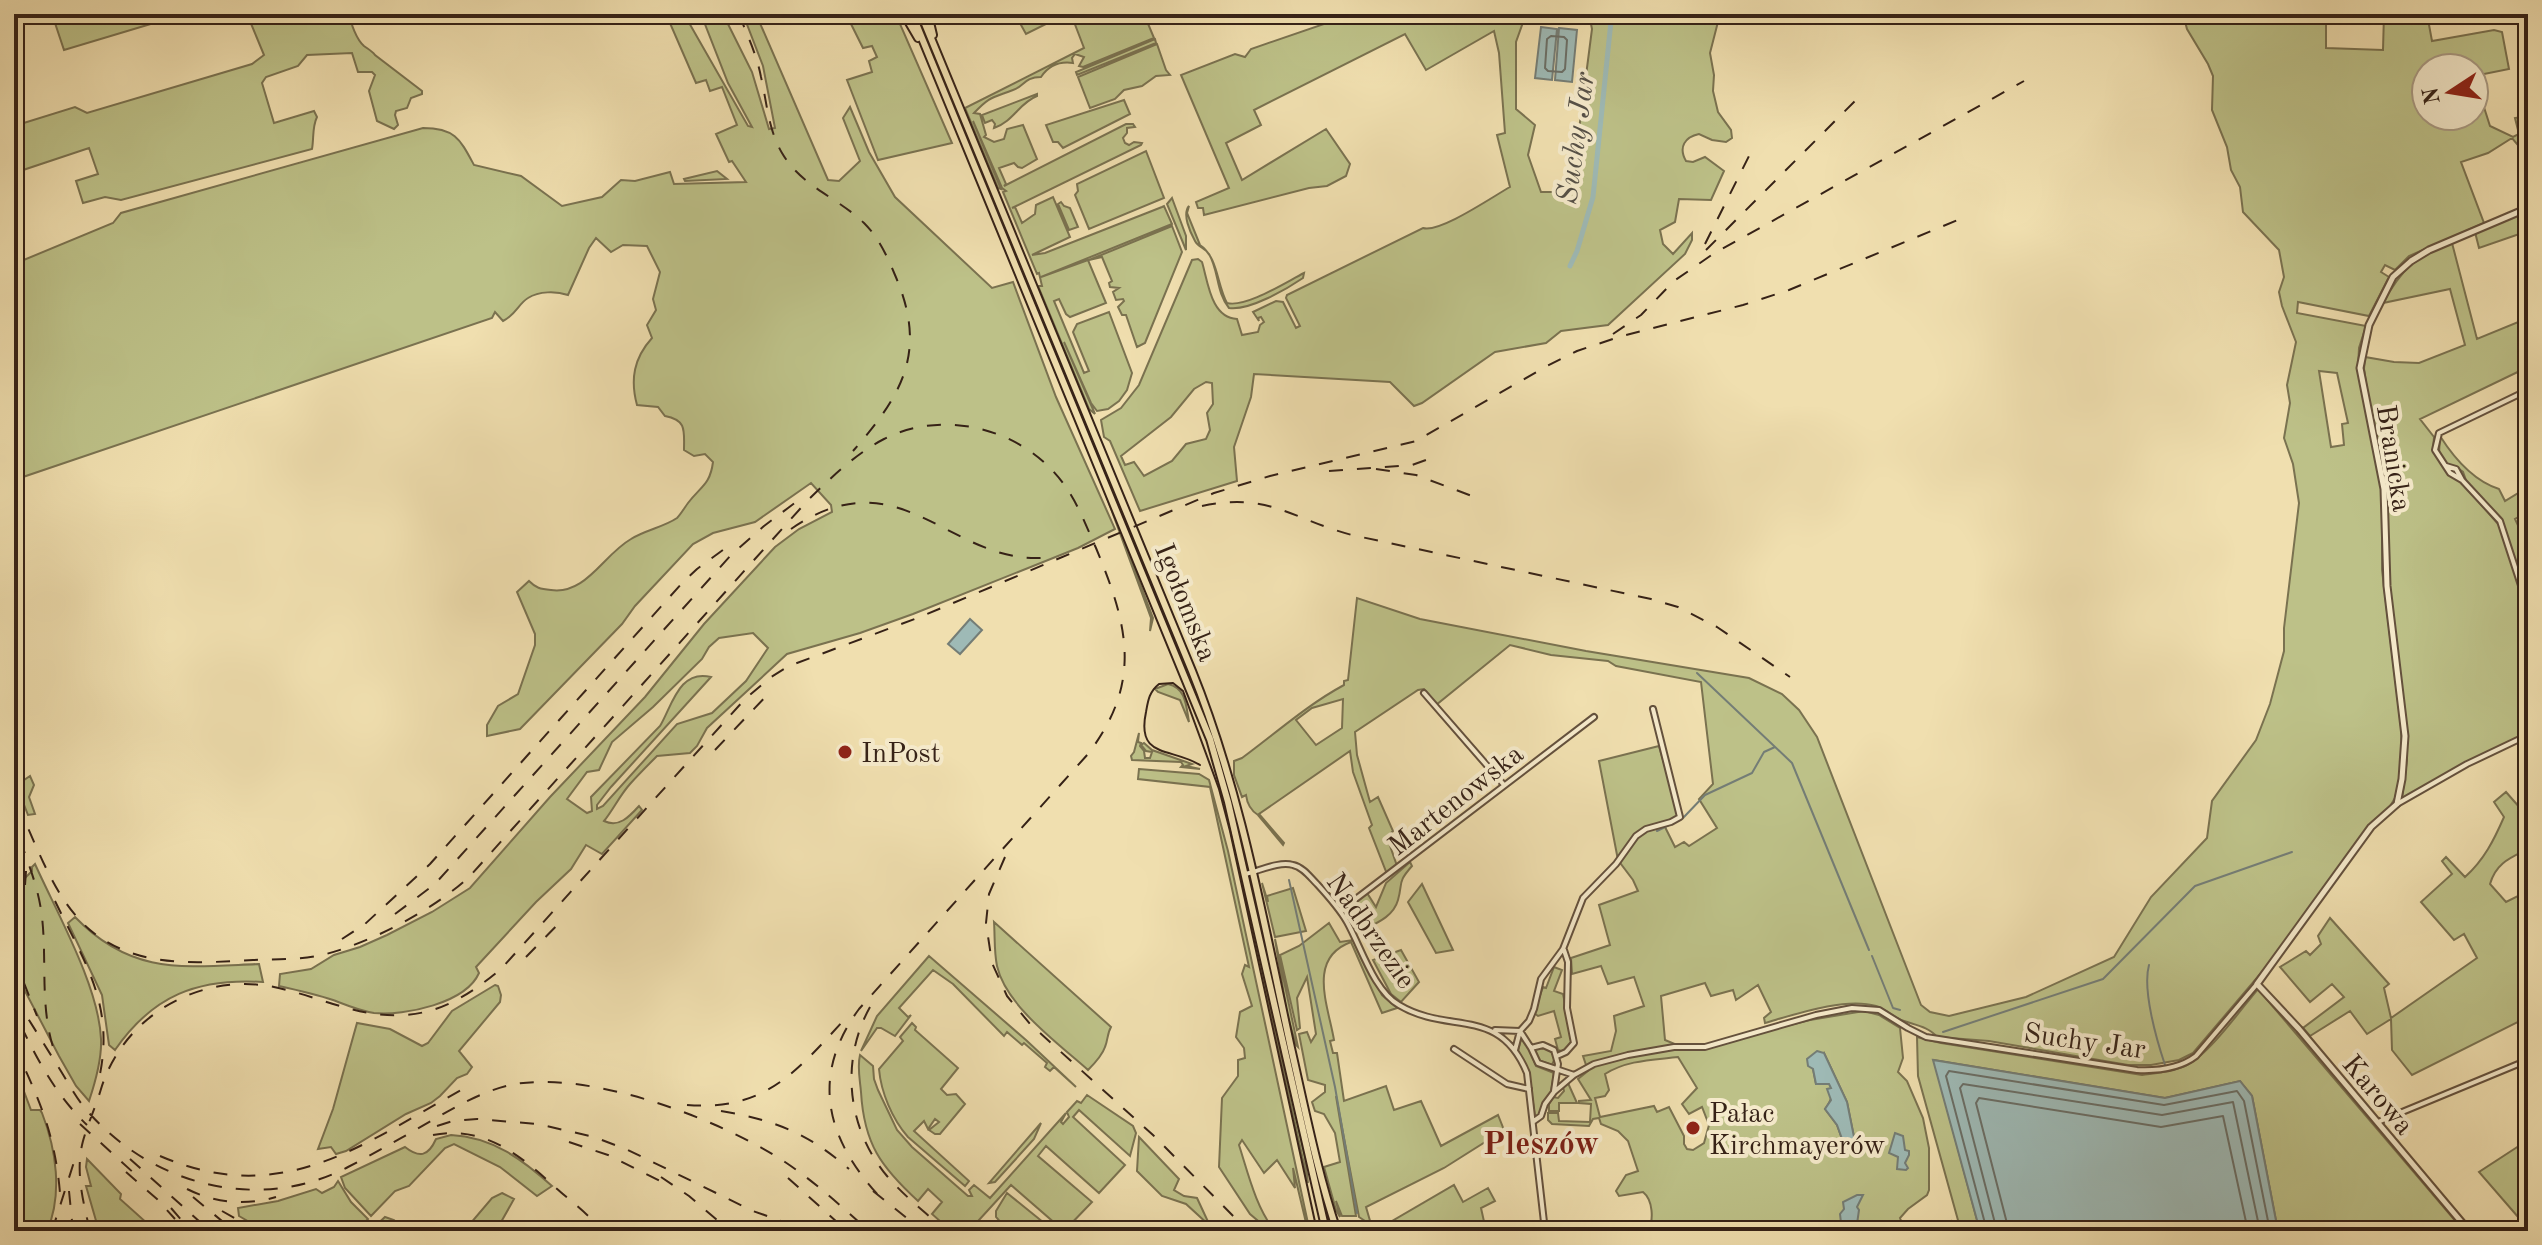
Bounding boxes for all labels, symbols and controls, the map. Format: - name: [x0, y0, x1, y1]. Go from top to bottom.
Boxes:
- north arrow: [2410, 52, 2490, 132]
- water label: Suchy Jar: [1553, 69, 1601, 206]
- text: N: [2420, 85, 2445, 106]
- street label: Branicka: [2370, 403, 2414, 514]
- street label: Igołomska: [1148, 540, 1221, 666]
- street label: Martenowska: [1384, 740, 1530, 862]
- place label: InPost: [861, 741, 941, 769]
- marker: InPost: [836, 743, 854, 761]
- street label: Nadbrzezie: [1320, 869, 1419, 995]
- street label: Suchy Jar: [2022, 1021, 2147, 1065]
- street label: Karowa: [2336, 1051, 2418, 1141]
- place label: Pałac Kirchmayerów: [1709, 1101, 1886, 1161]
- marker: Pałac Kirchmayerów: [1684, 1119, 1702, 1137]
- district label: Pleszów: [1483, 1130, 1599, 1162]

